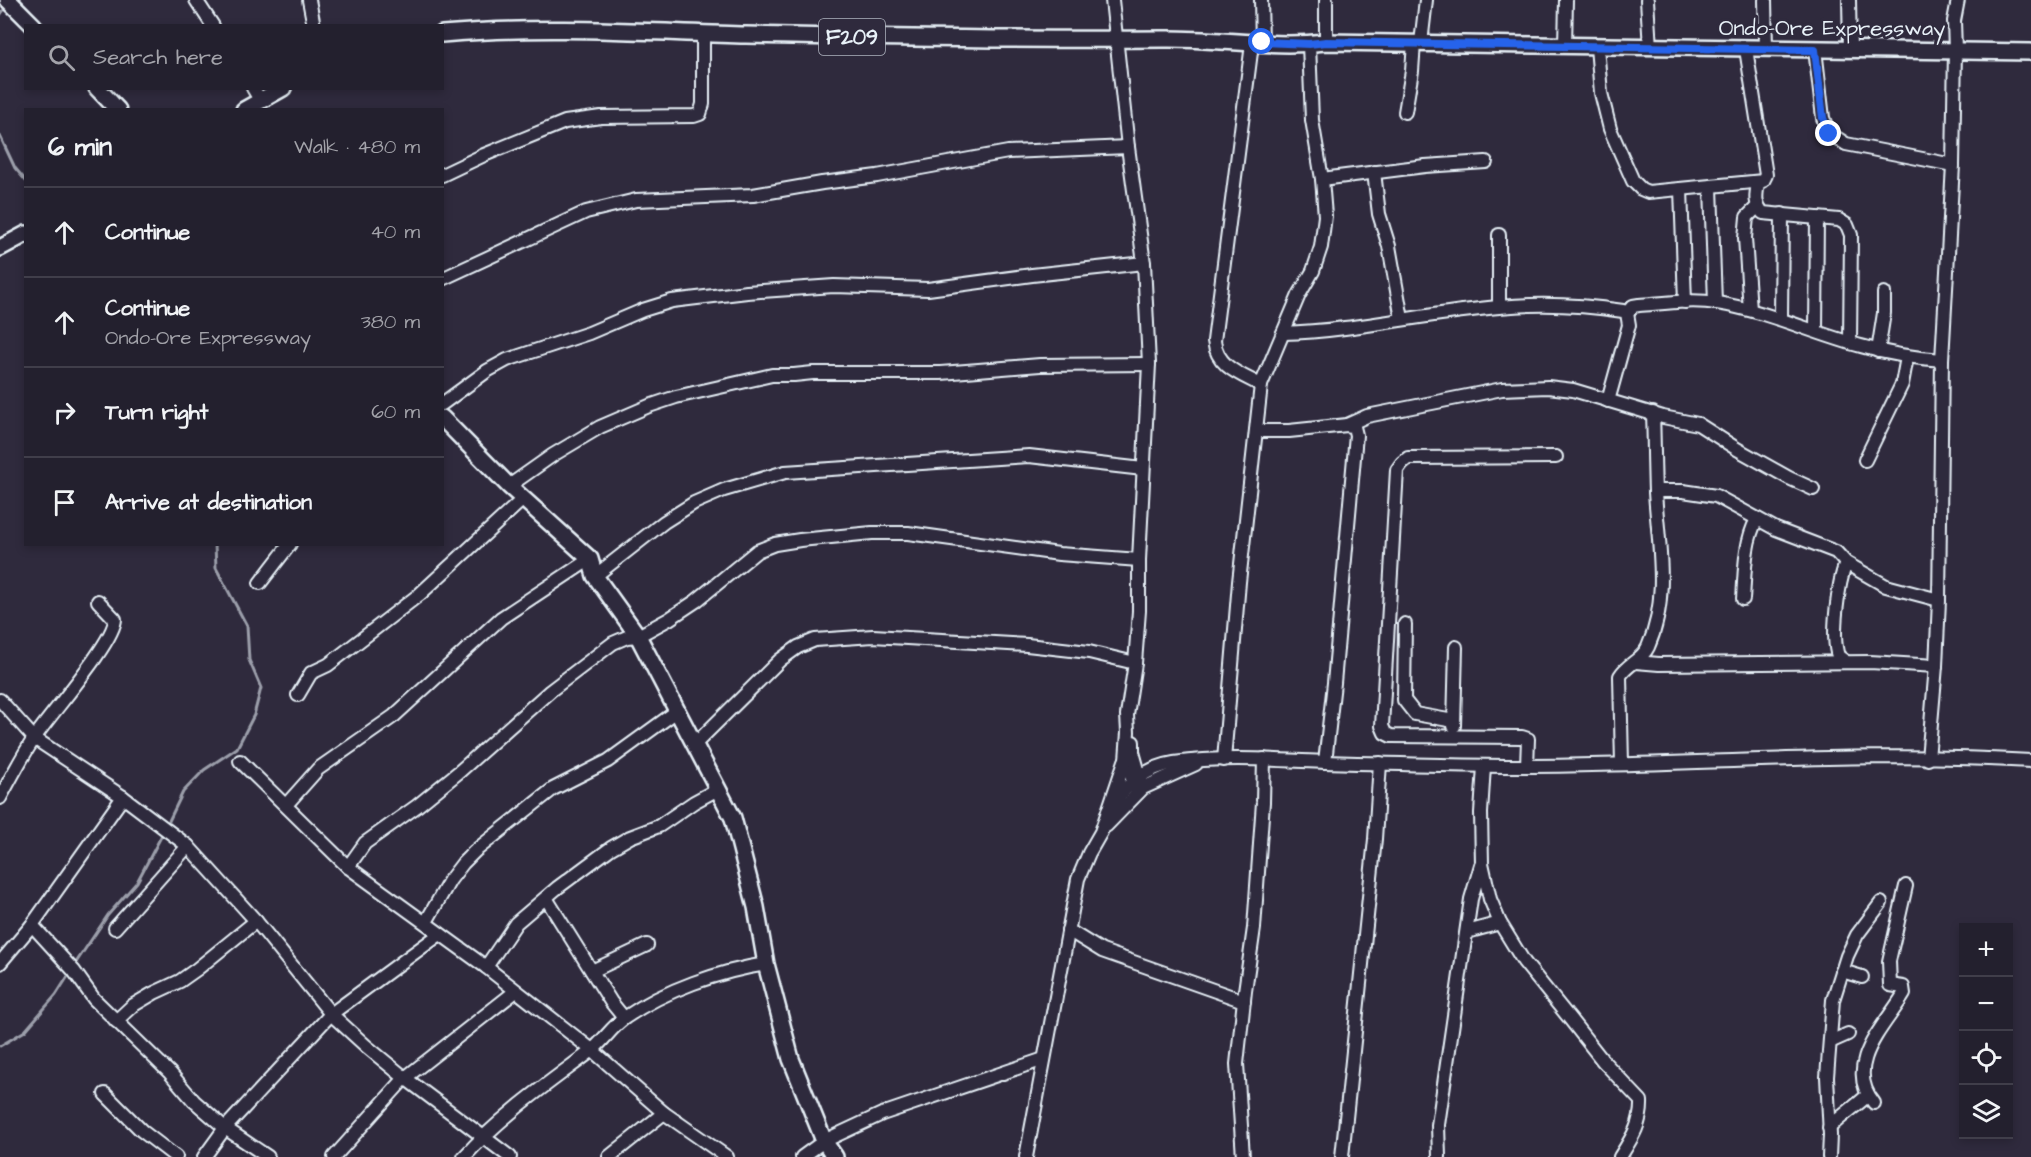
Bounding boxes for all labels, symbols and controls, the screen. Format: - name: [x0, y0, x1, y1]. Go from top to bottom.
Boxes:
- street label: Ondo-Ore Expressway: [1719, 13, 1945, 45]
- road number: F209: [819, 19, 885, 55]
- search box: [24, 24, 444, 90]
- route start: [1248, 28, 1274, 54]
- icon: search: [45, 41, 78, 74]
- text: Search here: [93, 42, 223, 73]
- route end: [1815, 120, 1841, 146]
- text: 6 min: [48, 129, 112, 165]
- text: Walk · 480 m: [294, 133, 420, 161]
- icon: ahead: [48, 216, 81, 249]
- text: Continue: [105, 217, 190, 248]
- text: 40 m: [370, 218, 420, 246]
- text: Continue: [105, 293, 190, 324]
- icon: ahead: [48, 306, 81, 339]
- text: 380 m: [361, 308, 420, 336]
- text: Ondo-Ore Expressway: [105, 324, 311, 352]
- icon: right: [48, 396, 81, 429]
- text: Turn right: [105, 397, 208, 428]
- text: 60 m: [371, 398, 420, 426]
- icon: arrive: [48, 486, 81, 519]
- text: Arrive at destination: [105, 487, 312, 518]
- map controls: [1959, 923, 2013, 1139]
- button: +: [1959, 923, 2013, 977]
- button: −: [1959, 977, 2013, 1031]
- button: locate: [1959, 1031, 2013, 1085]
- button: layers: [1959, 1085, 2013, 1139]

